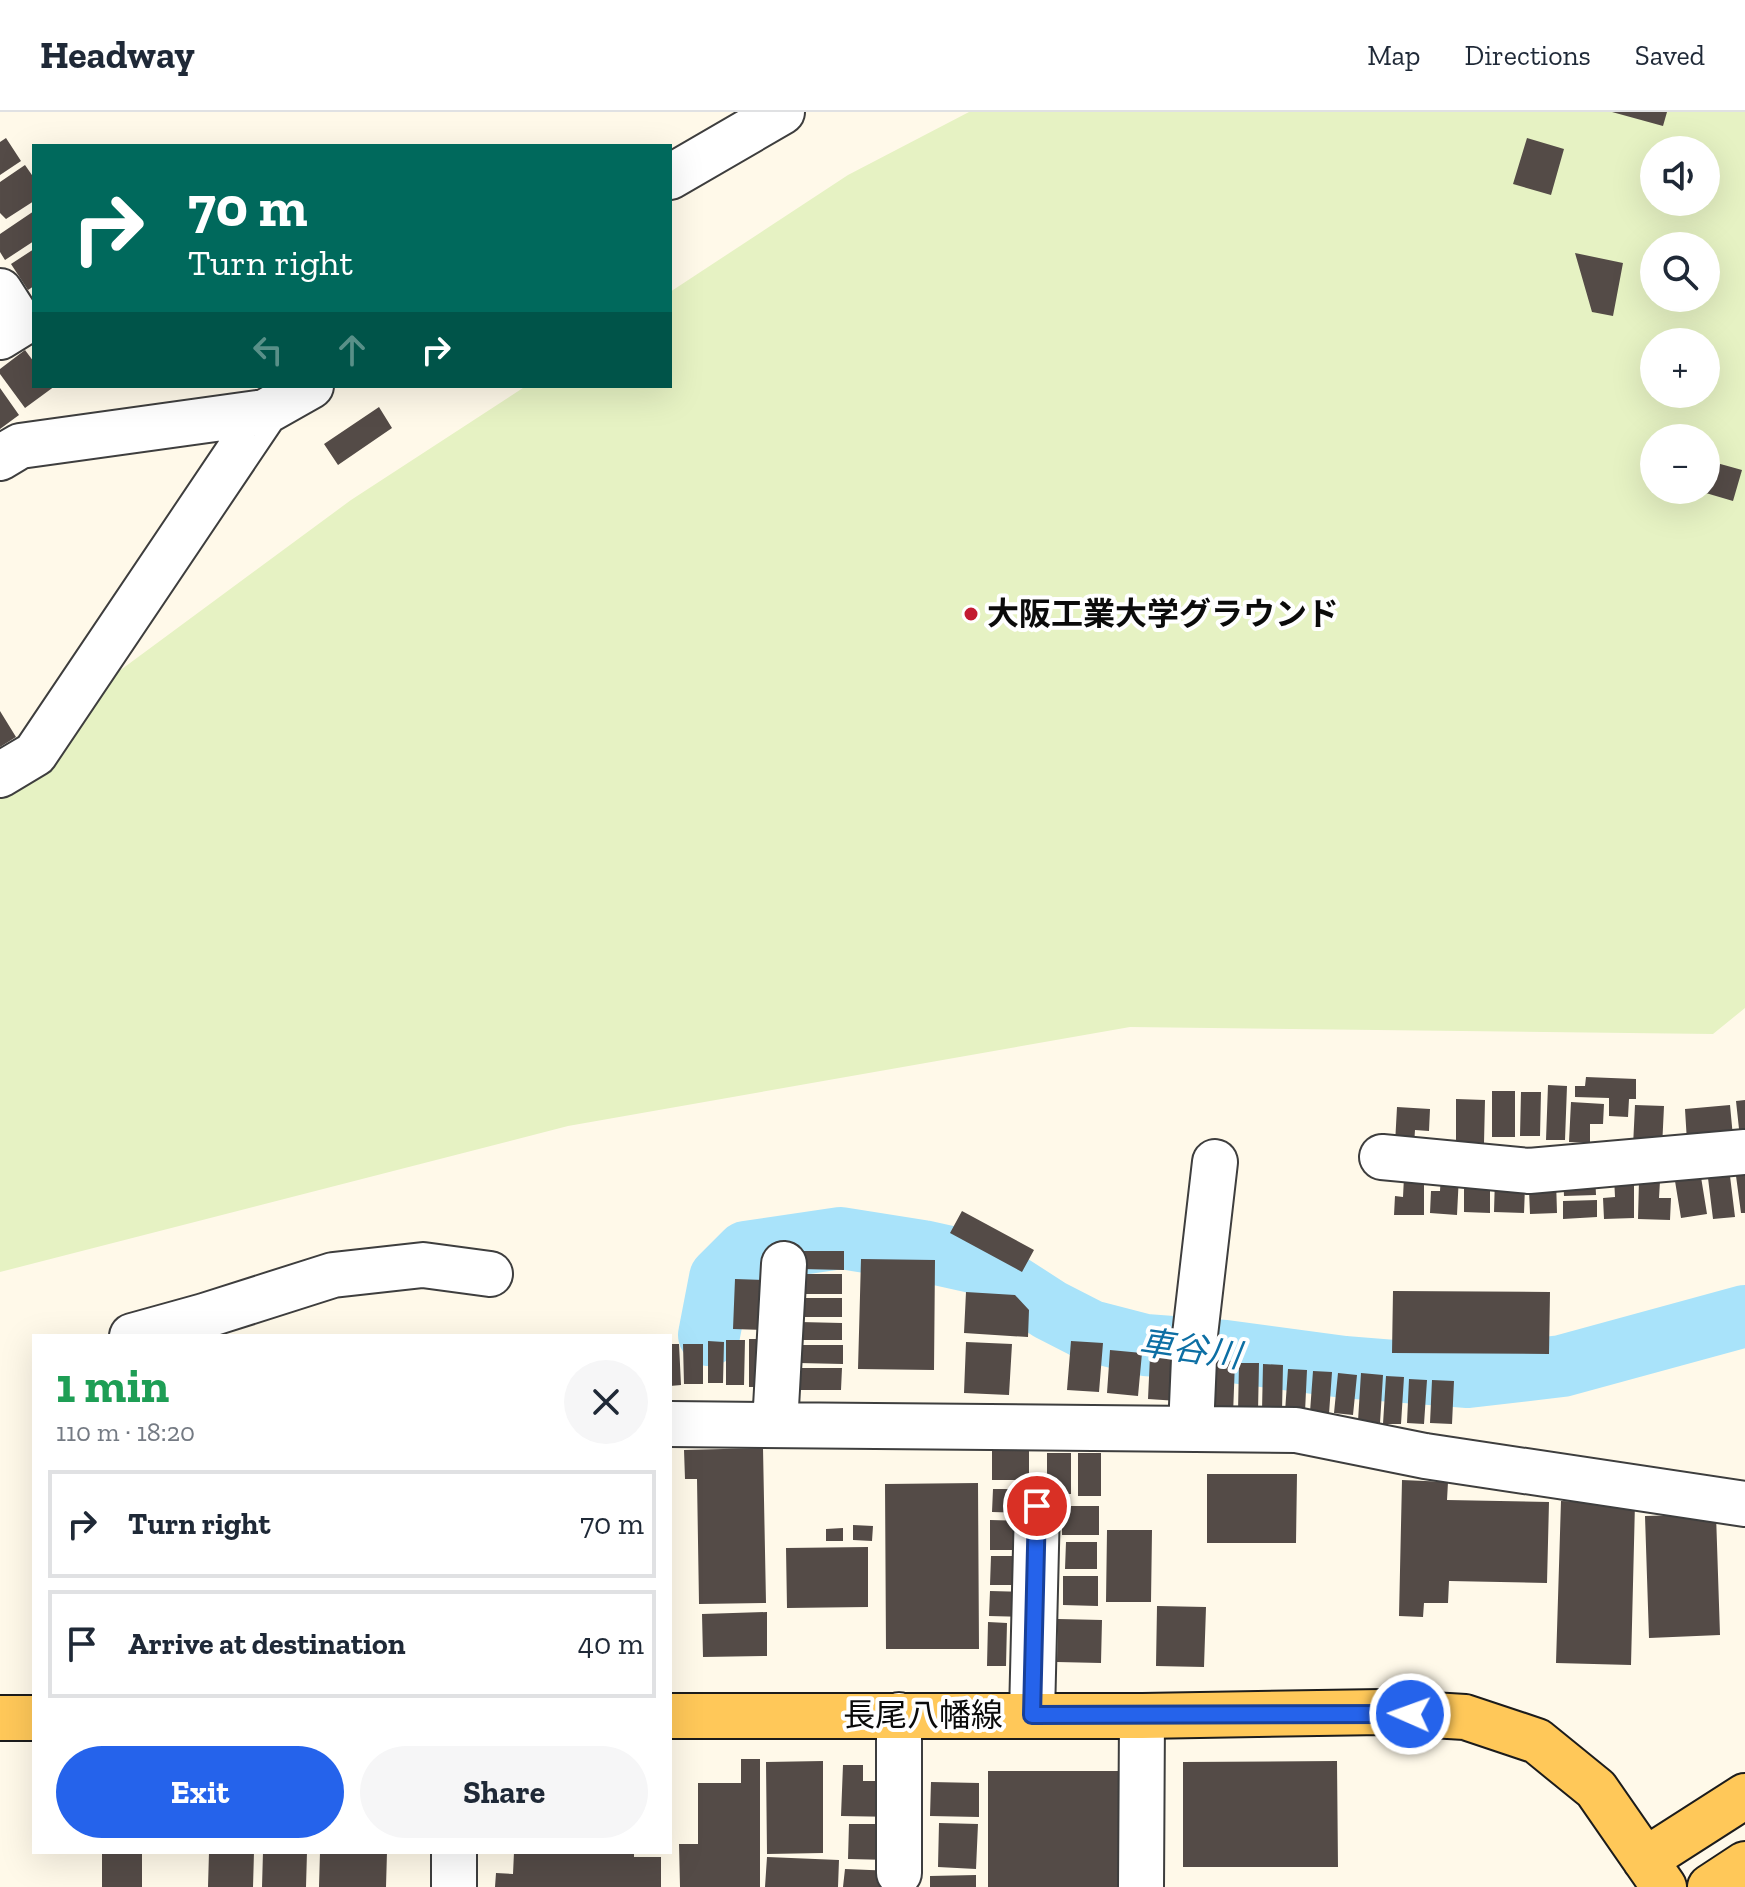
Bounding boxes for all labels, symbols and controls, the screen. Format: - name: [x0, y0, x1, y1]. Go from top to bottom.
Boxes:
- text: Headway: [40, 32, 195, 78]
- text: Map: [1367, 39, 1420, 72]
- text: Directions: [1464, 39, 1591, 72]
- text: Saved: [1635, 39, 1705, 72]
- map controls: [1640, 136, 1720, 504]
- button: sound: [1640, 136, 1720, 216]
- text: 70 m: [188, 173, 308, 240]
- icon: right: [56, 176, 160, 280]
- button: search: [1640, 232, 1720, 312]
- text: Turn right: [188, 241, 353, 284]
- icon: left: [246, 328, 290, 372]
- icon: ahead: [330, 328, 374, 372]
- icon: right: [414, 328, 458, 372]
- button: +: [1640, 328, 1720, 408]
- button: −: [1640, 424, 1720, 504]
- place label: 大阪工業大学グラウンド: [987, 595, 1339, 633]
- marker: 大阪工業大学グラウンド: [962, 605, 980, 623]
- water label: 車谷川: [1137, 1322, 1246, 1377]
- text: 1 min: [56, 1357, 169, 1414]
- button: close: [564, 1360, 648, 1444]
- text: 110 m · 18:20: [56, 1416, 195, 1448]
- pin: [1003, 1472, 1071, 1540]
- icon: arrive: [1015, 1484, 1059, 1528]
- icon: right: [60, 1502, 104, 1546]
- text: Turn right: [128, 1506, 270, 1542]
- text: 70 m: [580, 1506, 644, 1542]
- icon: arrive: [60, 1622, 104, 1666]
- text: Arrive at destination: [128, 1626, 405, 1662]
- text: 40 m: [578, 1626, 644, 1662]
- position arrow: [1368, 1672, 1452, 1756]
- street label: 長尾八幡線: [843, 1696, 1003, 1734]
- button: Exit: [56, 1746, 344, 1838]
- button: Share: [360, 1746, 648, 1838]

